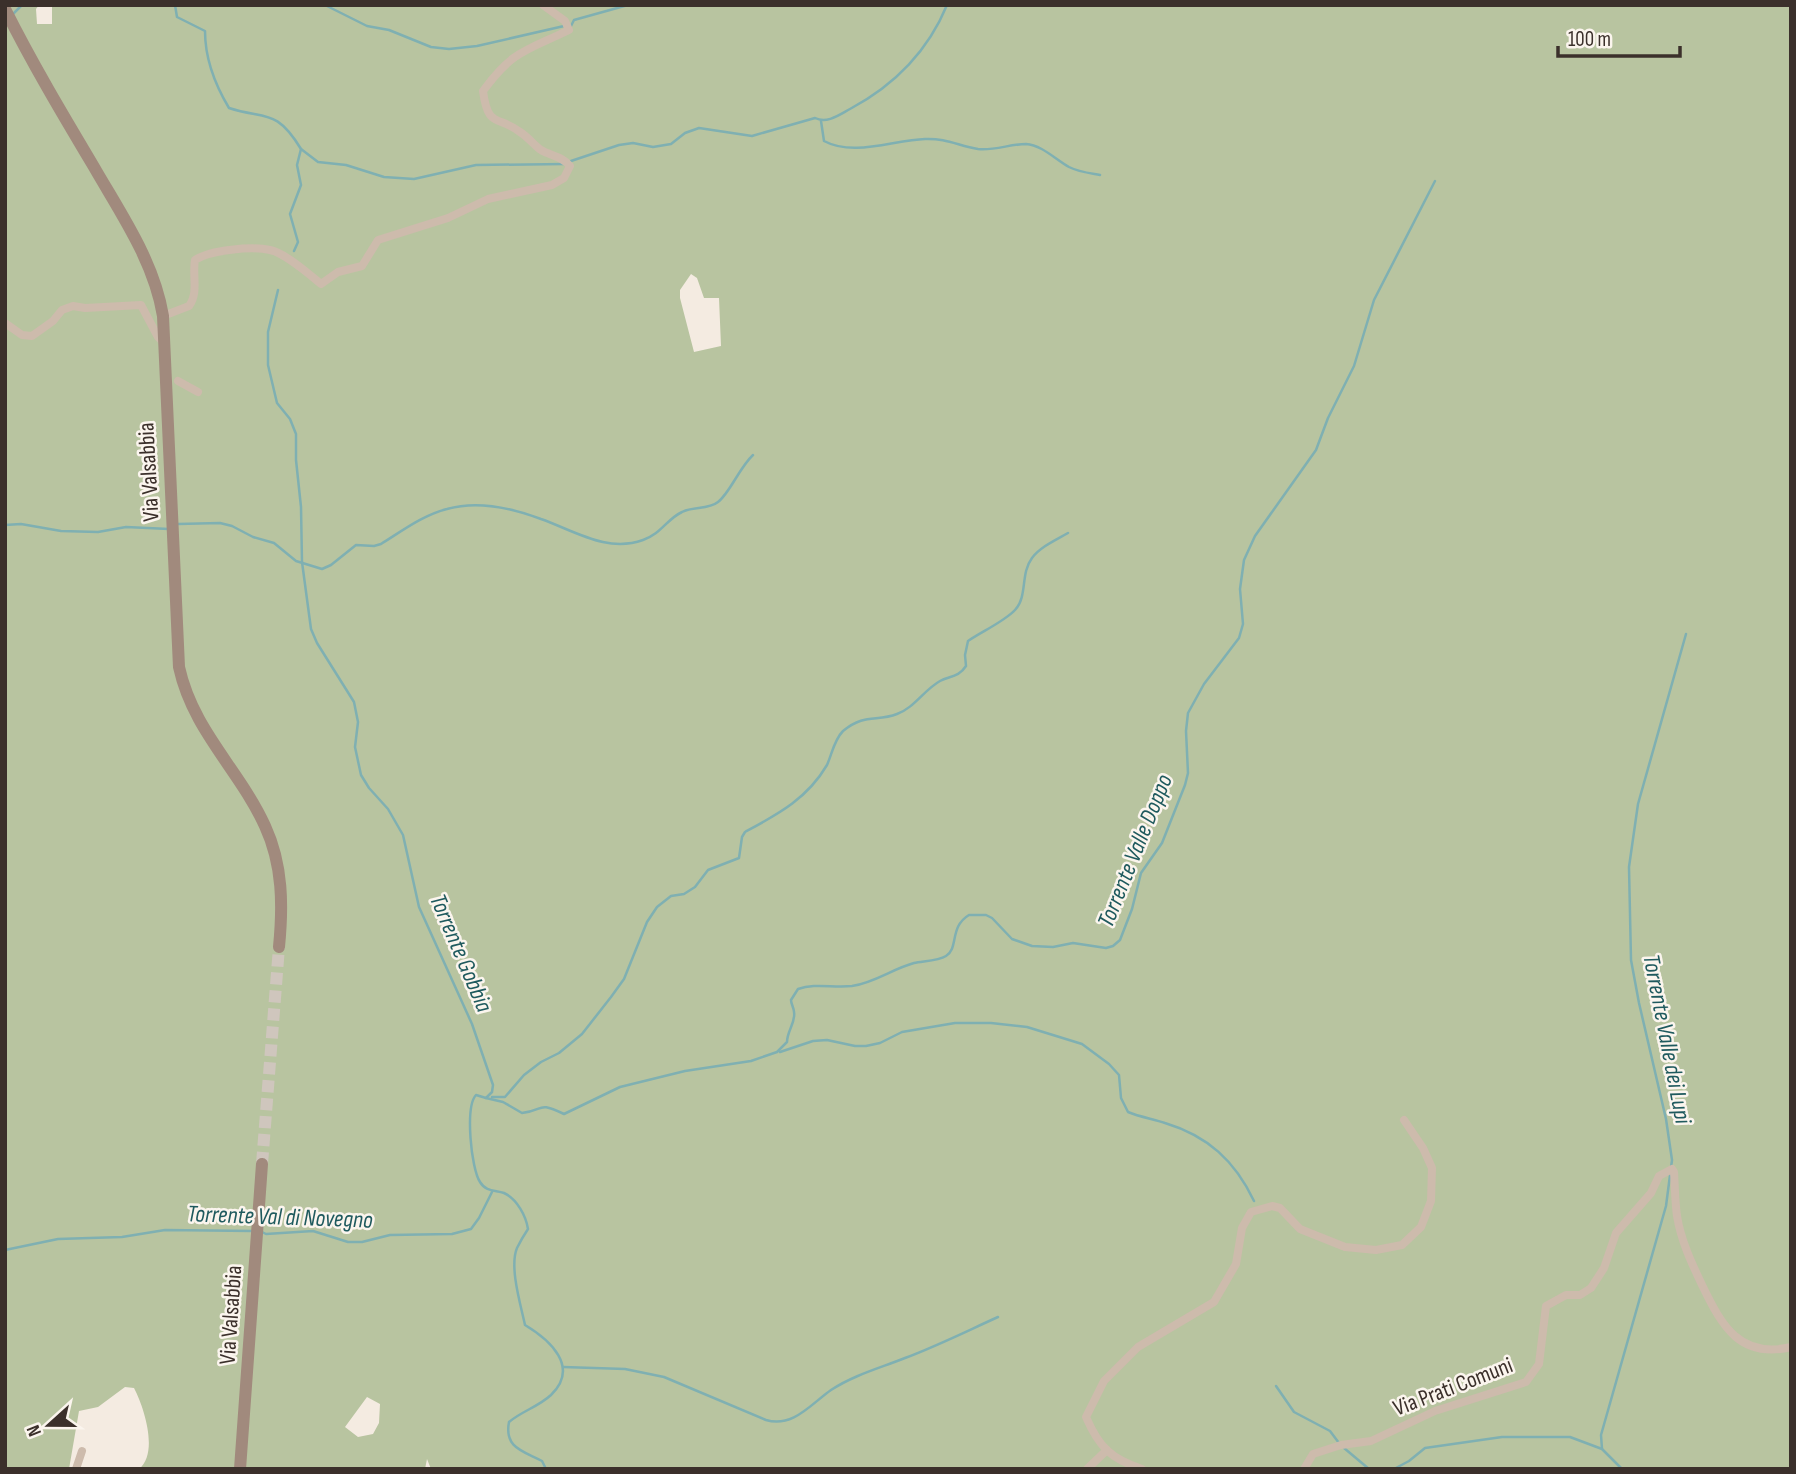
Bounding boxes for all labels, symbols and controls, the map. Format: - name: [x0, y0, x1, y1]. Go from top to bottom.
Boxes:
- scale bar: [1558, 14, 1680, 58]
- text: 100 m: [1568, 27, 1611, 52]
- street label: Via Valsabbia: [132, 422, 166, 522]
- water label: Torrente Valle Doppo: [1091, 770, 1179, 932]
- water label: Torrente Gobbia: [423, 890, 499, 1017]
- water label: Torrente Valle dei Lupi: [1636, 952, 1698, 1127]
- water label: Torrente Val di Novegno: [187, 1199, 373, 1235]
- street label: Via Valsabbia: [214, 1265, 248, 1365]
- street label: Via Prati Comuni: [1389, 1351, 1517, 1423]
- north arrow: [14, 1390, 84, 1460]
- text: N: [22, 1422, 47, 1439]

